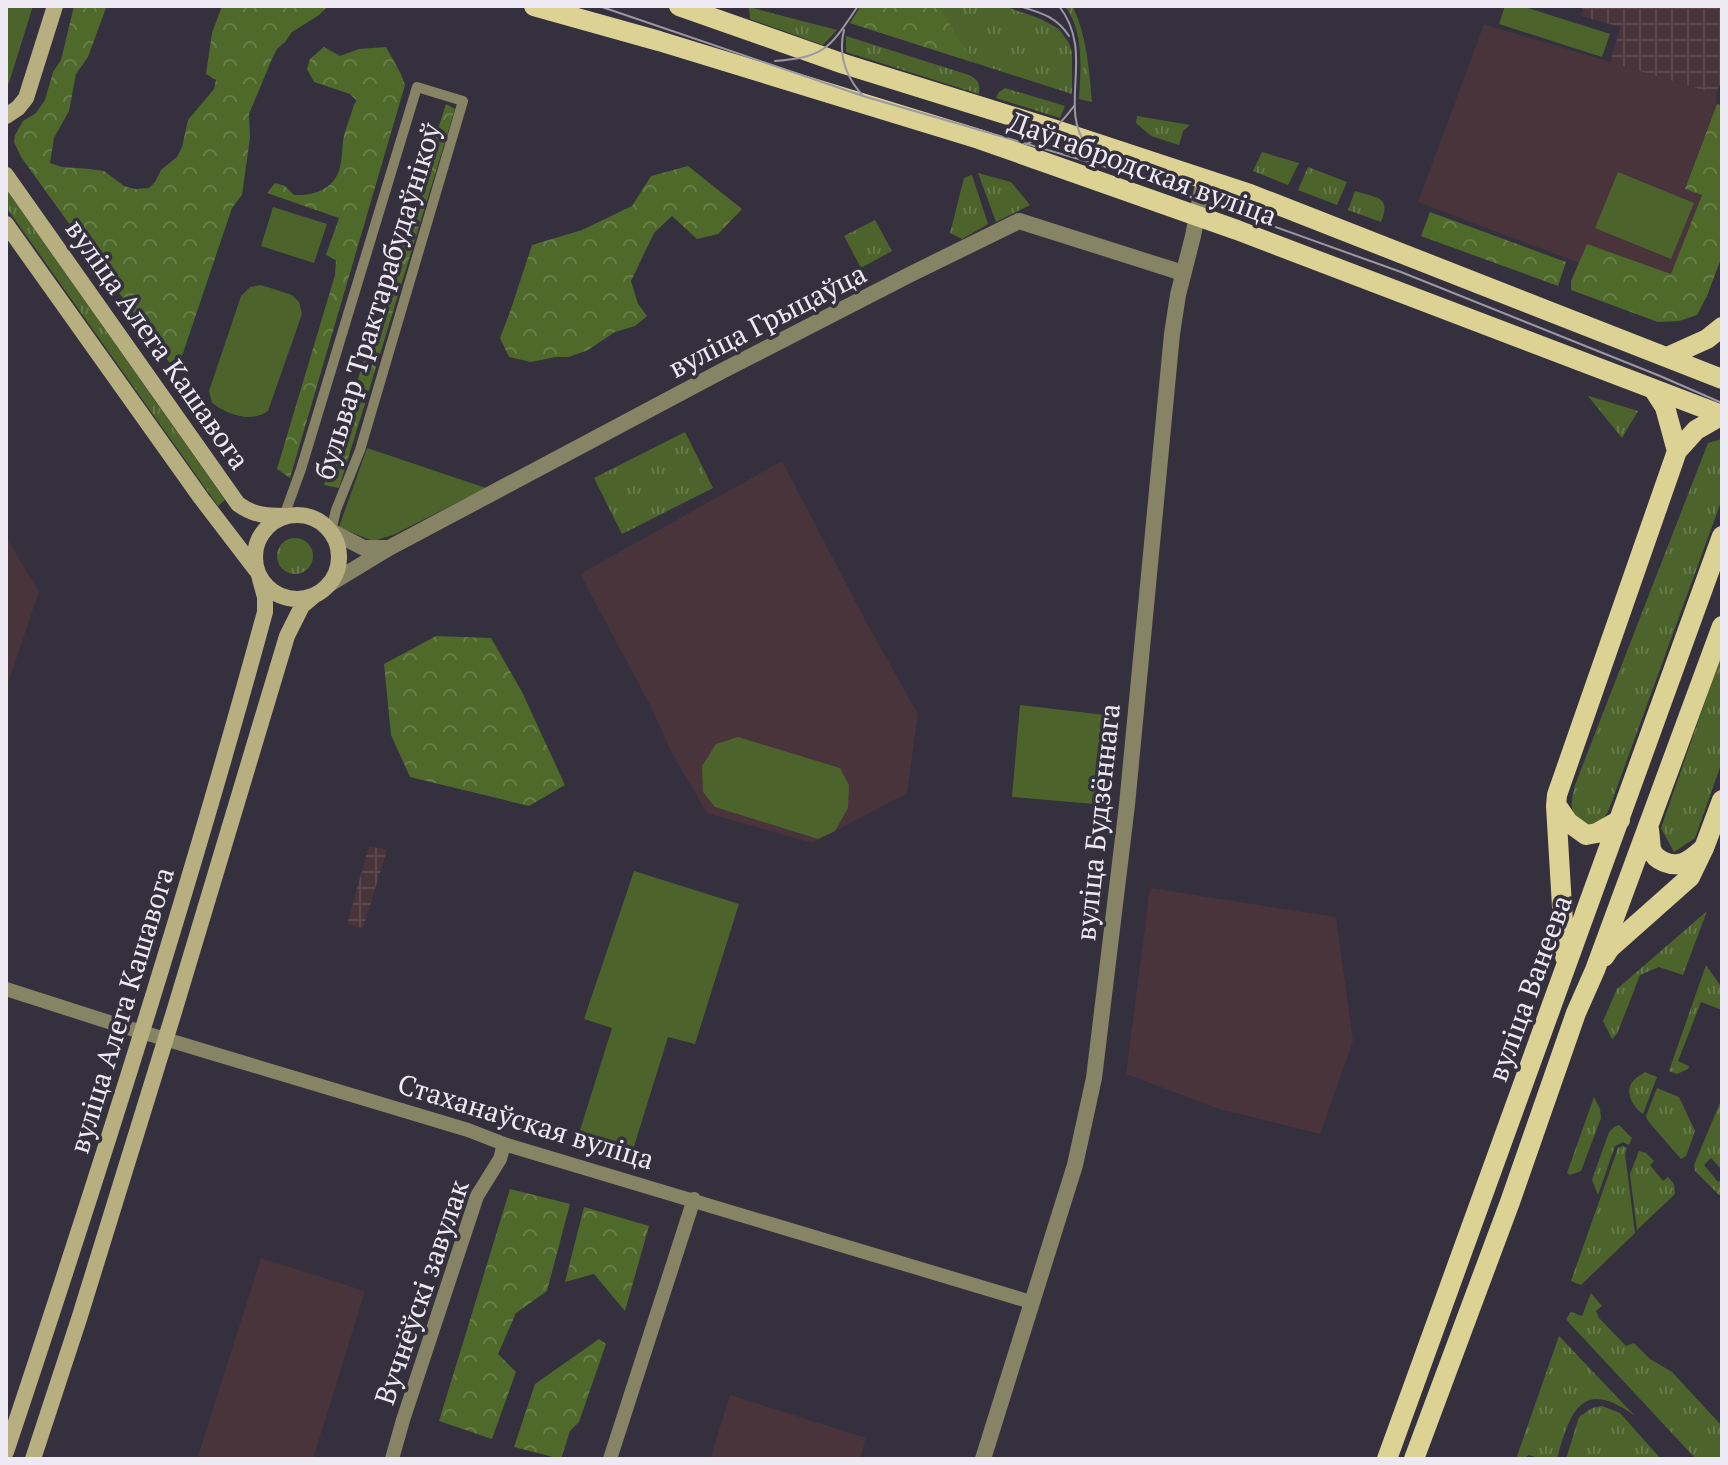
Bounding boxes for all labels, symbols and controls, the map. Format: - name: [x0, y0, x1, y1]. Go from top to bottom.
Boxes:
- street label: Даўгабродская вуліца: [1004, 102, 1282, 234]
- street label: бульвар Трактарабудаўнікоў: [305, 117, 449, 484]
- street label: вуліца Алега Кашавога: [58, 212, 258, 476]
- street label: вуліца Грыцаўца: [662, 254, 872, 386]
- street label: вуліца Будзённага: [1066, 702, 1128, 942]
- street label: вуліца Алега Кашавога: [60, 863, 182, 1157]
- street label: вуліца Ванеева: [1478, 890, 1580, 1086]
- street label: Стаханаўская вуліца: [393, 1064, 659, 1178]
- street label: Вучнёўскі завулак: [365, 1174, 477, 1409]

